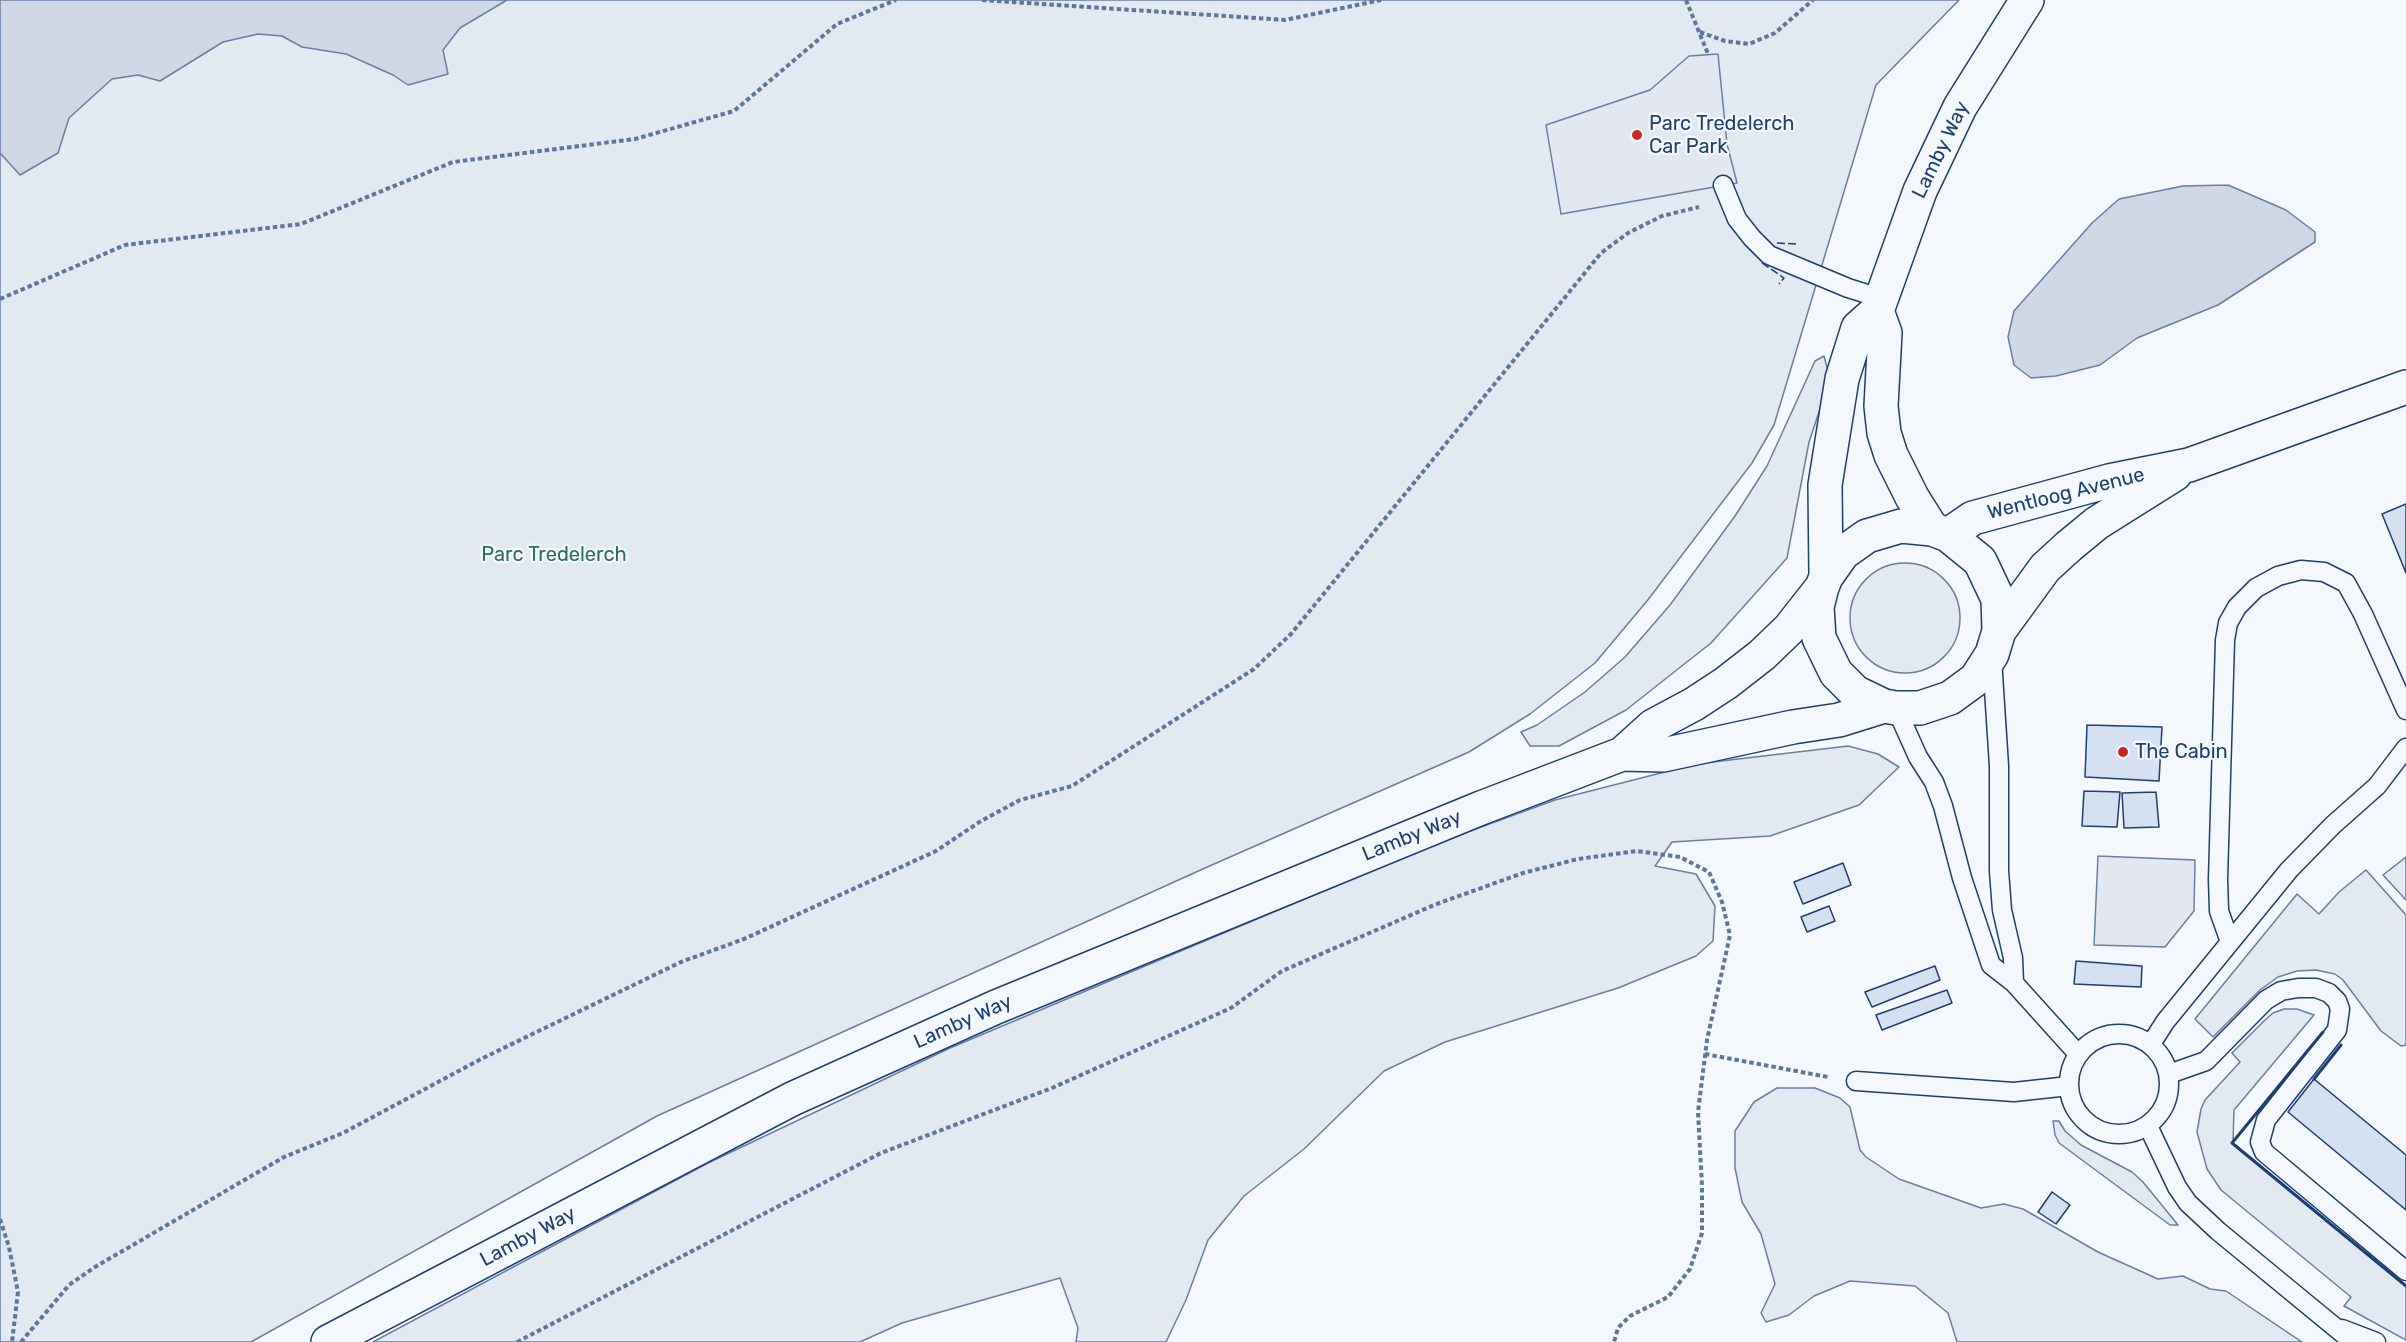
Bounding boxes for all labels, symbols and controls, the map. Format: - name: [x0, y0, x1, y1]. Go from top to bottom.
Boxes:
- street label: Lamby Way: [1907, 98, 1975, 202]
- place label: Parc Tredelerch Car Park: [1649, 112, 1794, 159]
- marker: Parc Tredelerch Car Park: [1630, 128, 1644, 142]
- street label: Wentloog Avenue: [1985, 463, 2147, 525]
- park label: Parc Tredelerch: [481, 543, 627, 567]
- place label: The Cabin: [2135, 740, 2228, 764]
- marker: The Cabin: [2116, 745, 2130, 759]
- street label: Lamby Way: [1359, 805, 1465, 867]
- street label: Lamby Way: [910, 990, 1016, 1054]
- street label: Lamby Way: [476, 1202, 580, 1272]

